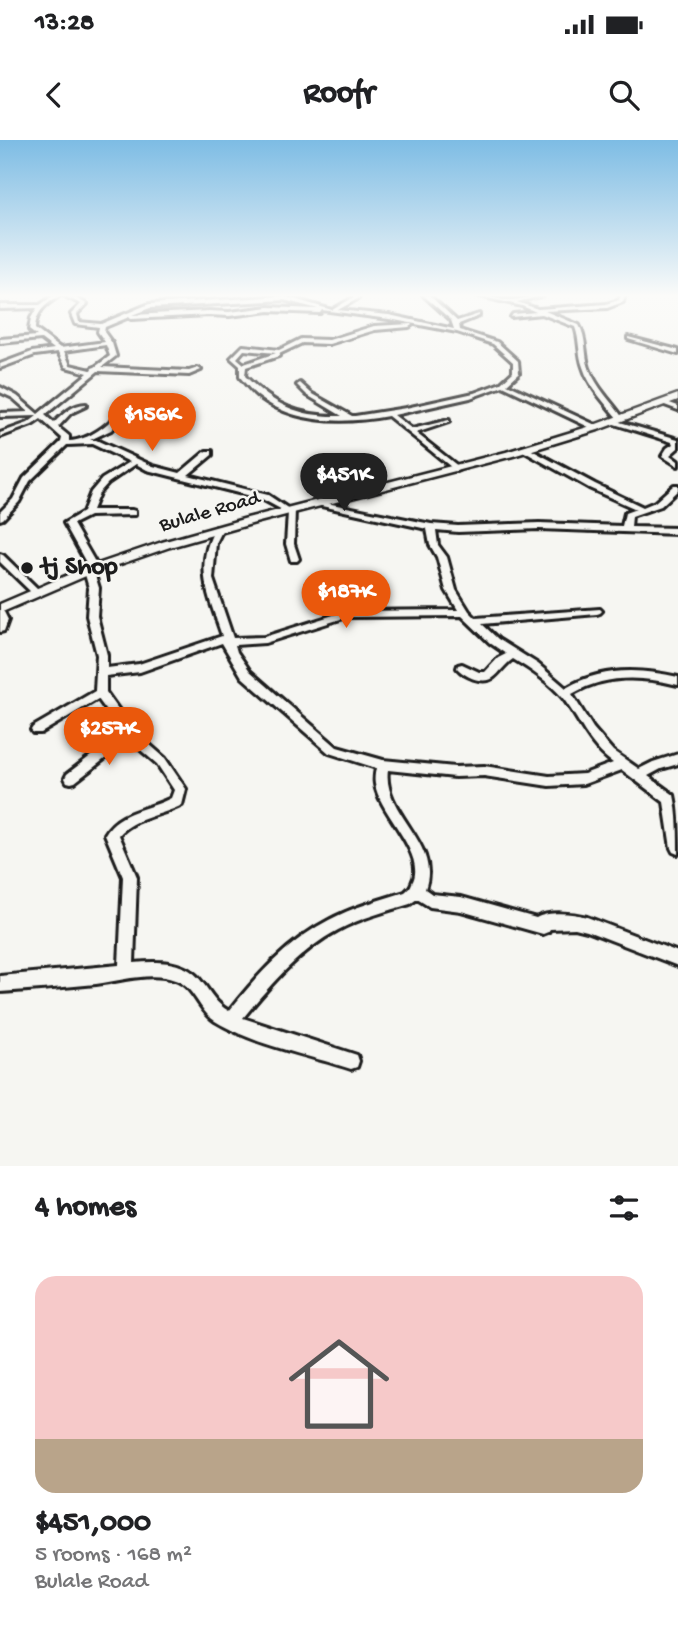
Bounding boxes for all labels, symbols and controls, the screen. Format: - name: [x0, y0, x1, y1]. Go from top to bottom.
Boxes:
- text: 13:28: [35, 9, 94, 40]
- icon: back: [35, 76, 73, 114]
- text: Roofr: [303, 76, 375, 114]
- icon: search: [605, 76, 643, 114]
- pin: $156K: [103, 394, 201, 453]
- text: $156K: [124, 402, 180, 429]
- pin: $451K: [295, 454, 393, 513]
- text: $451K: [316, 462, 372, 489]
- street label: Bulale Road: [156, 486, 265, 540]
- place label: tj Shop: [39, 553, 118, 584]
- marker: tj Shop: [19, 560, 35, 576]
- pin: $187K: [297, 570, 395, 630]
- text: $187K: [318, 579, 374, 606]
- pin: $257K: [60, 708, 158, 767]
- text: $257K: [80, 716, 138, 743]
- icon: filters: [605, 1189, 643, 1227]
- text: 4 homes: [35, 1191, 136, 1226]
- icon: home: [276, 1321, 402, 1447]
- text: $451,000: [35, 1507, 151, 1542]
- text: 5 rooms · 168 m²: [35, 1542, 192, 1569]
- text: Bulale Road: [35, 1569, 148, 1596]

